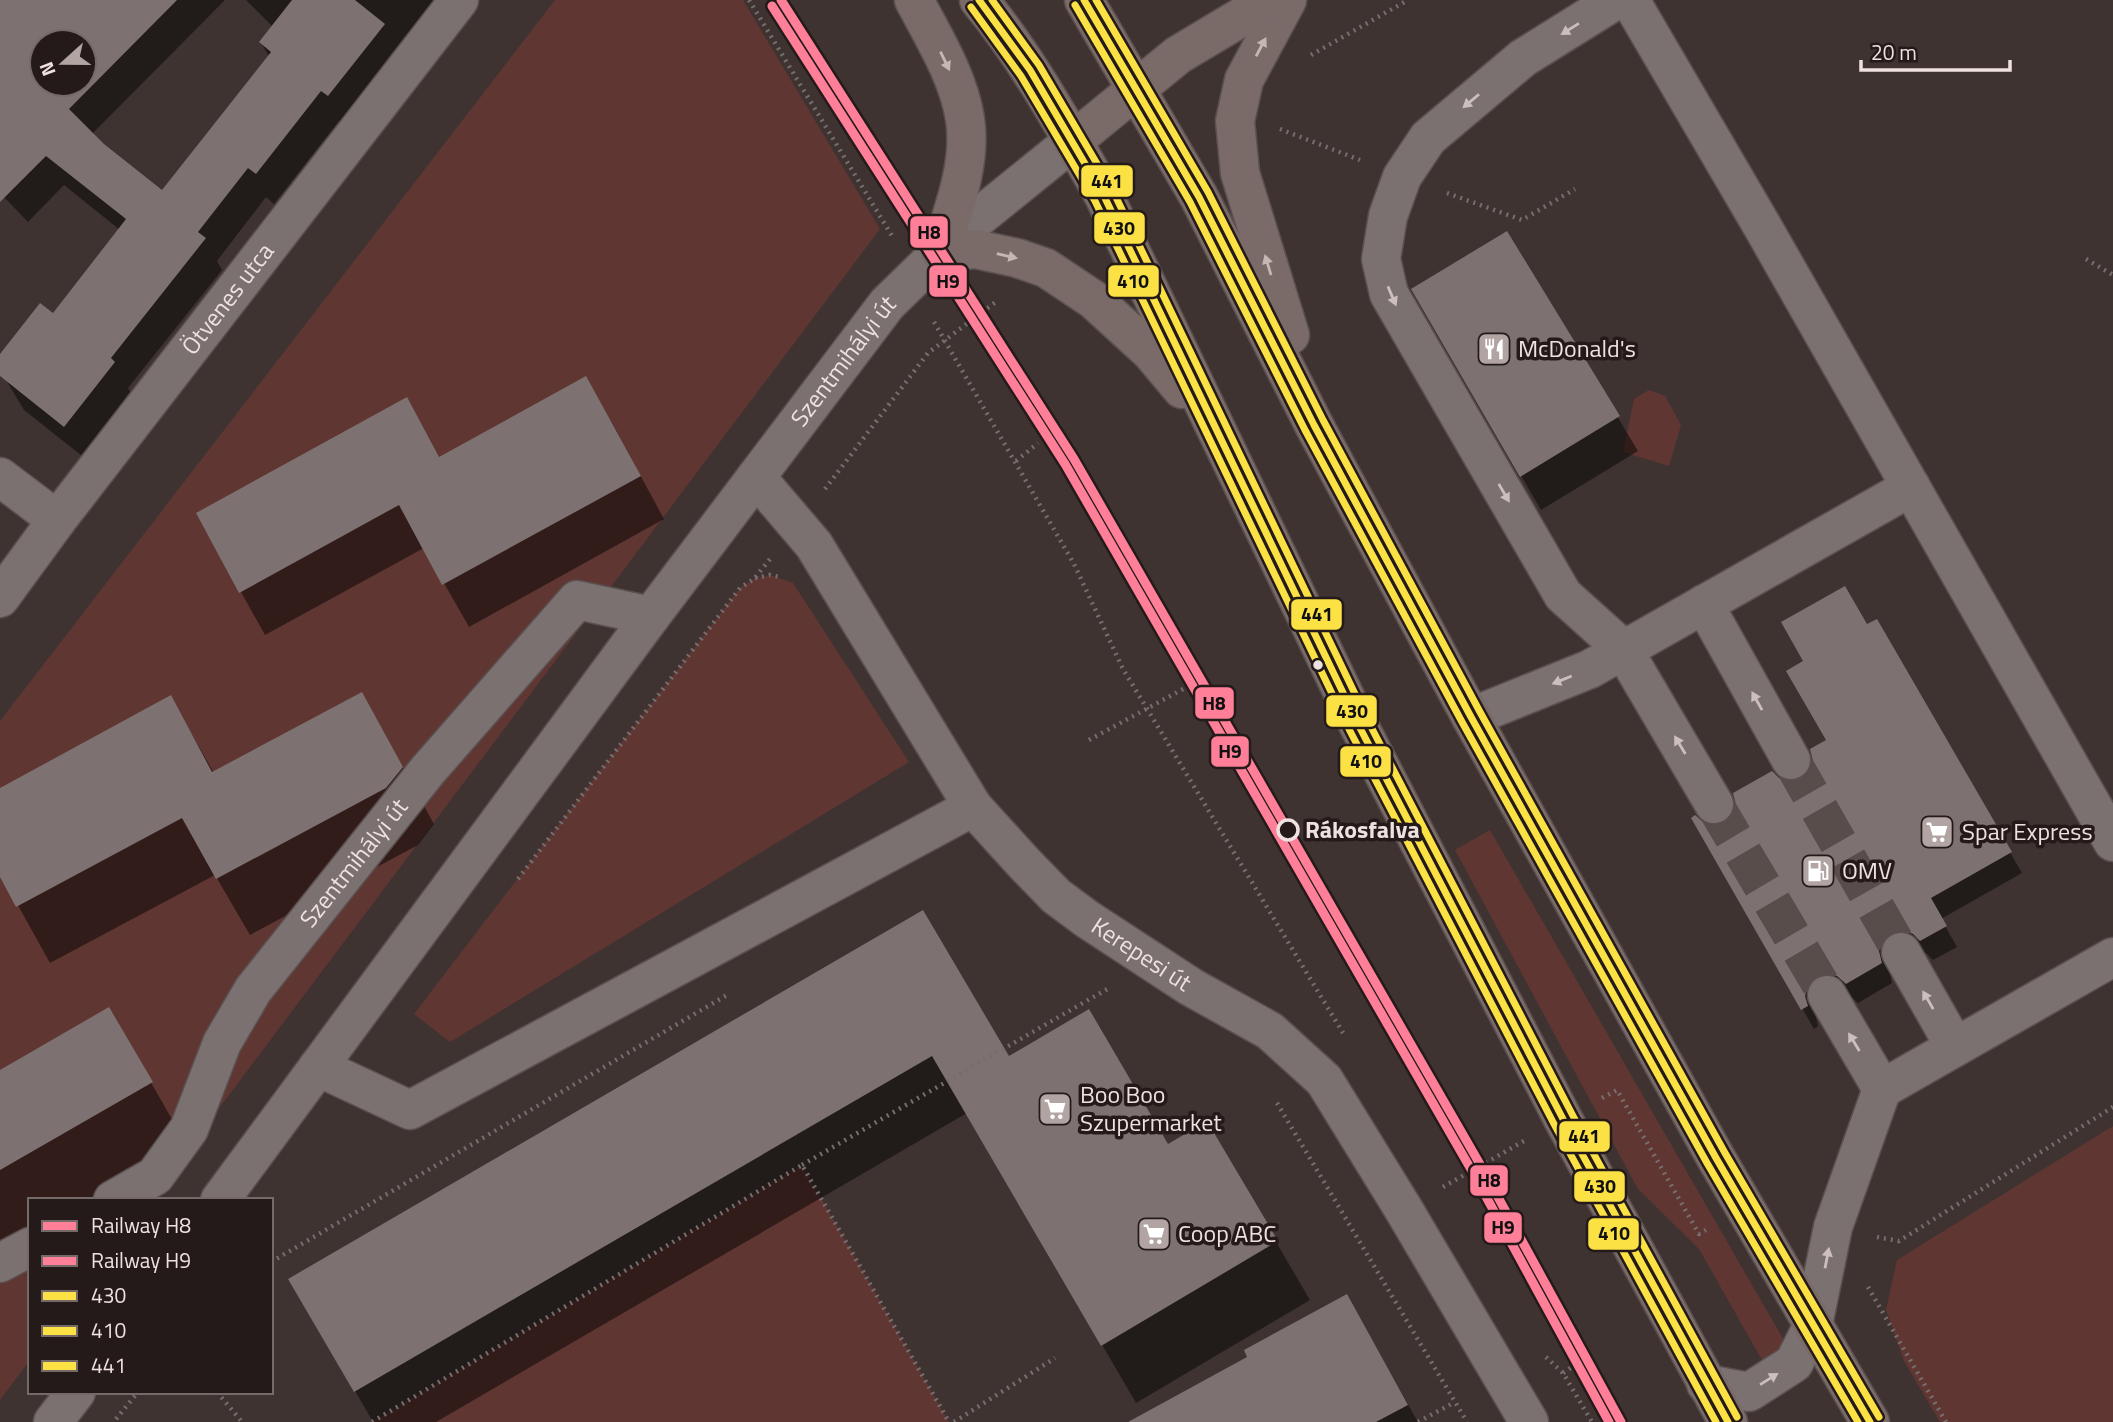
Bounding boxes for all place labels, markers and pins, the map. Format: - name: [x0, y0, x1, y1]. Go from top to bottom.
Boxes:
- restaurant icon: McDonald's: [1475, 330, 1513, 368]
- place label: McDonald's: [1518, 330, 1636, 366]
- unlabelled marker: [1311, 658, 1325, 672]
- place label: Rákosfalva: [1305, 811, 1420, 847]
- supermarket icon: Spar Express: [1918, 813, 1956, 851]
- place label: Spar Express: [1962, 813, 2093, 849]
- marker: Rákosfalva: [1277, 819, 1299, 841]
- fuel station icon: OMV: [1799, 852, 1837, 890]
- place label: OMV: [1842, 852, 1892, 888]
- place label: Boo Boo Szupermarket: [1080, 1076, 1222, 1140]
- supermarket icon: Boo Boo Szupermarket: [1036, 1090, 1074, 1128]
- supermarket icon: Coop ABC: [1135, 1215, 1173, 1253]
- place label: Coop ABC: [1178, 1215, 1276, 1251]

